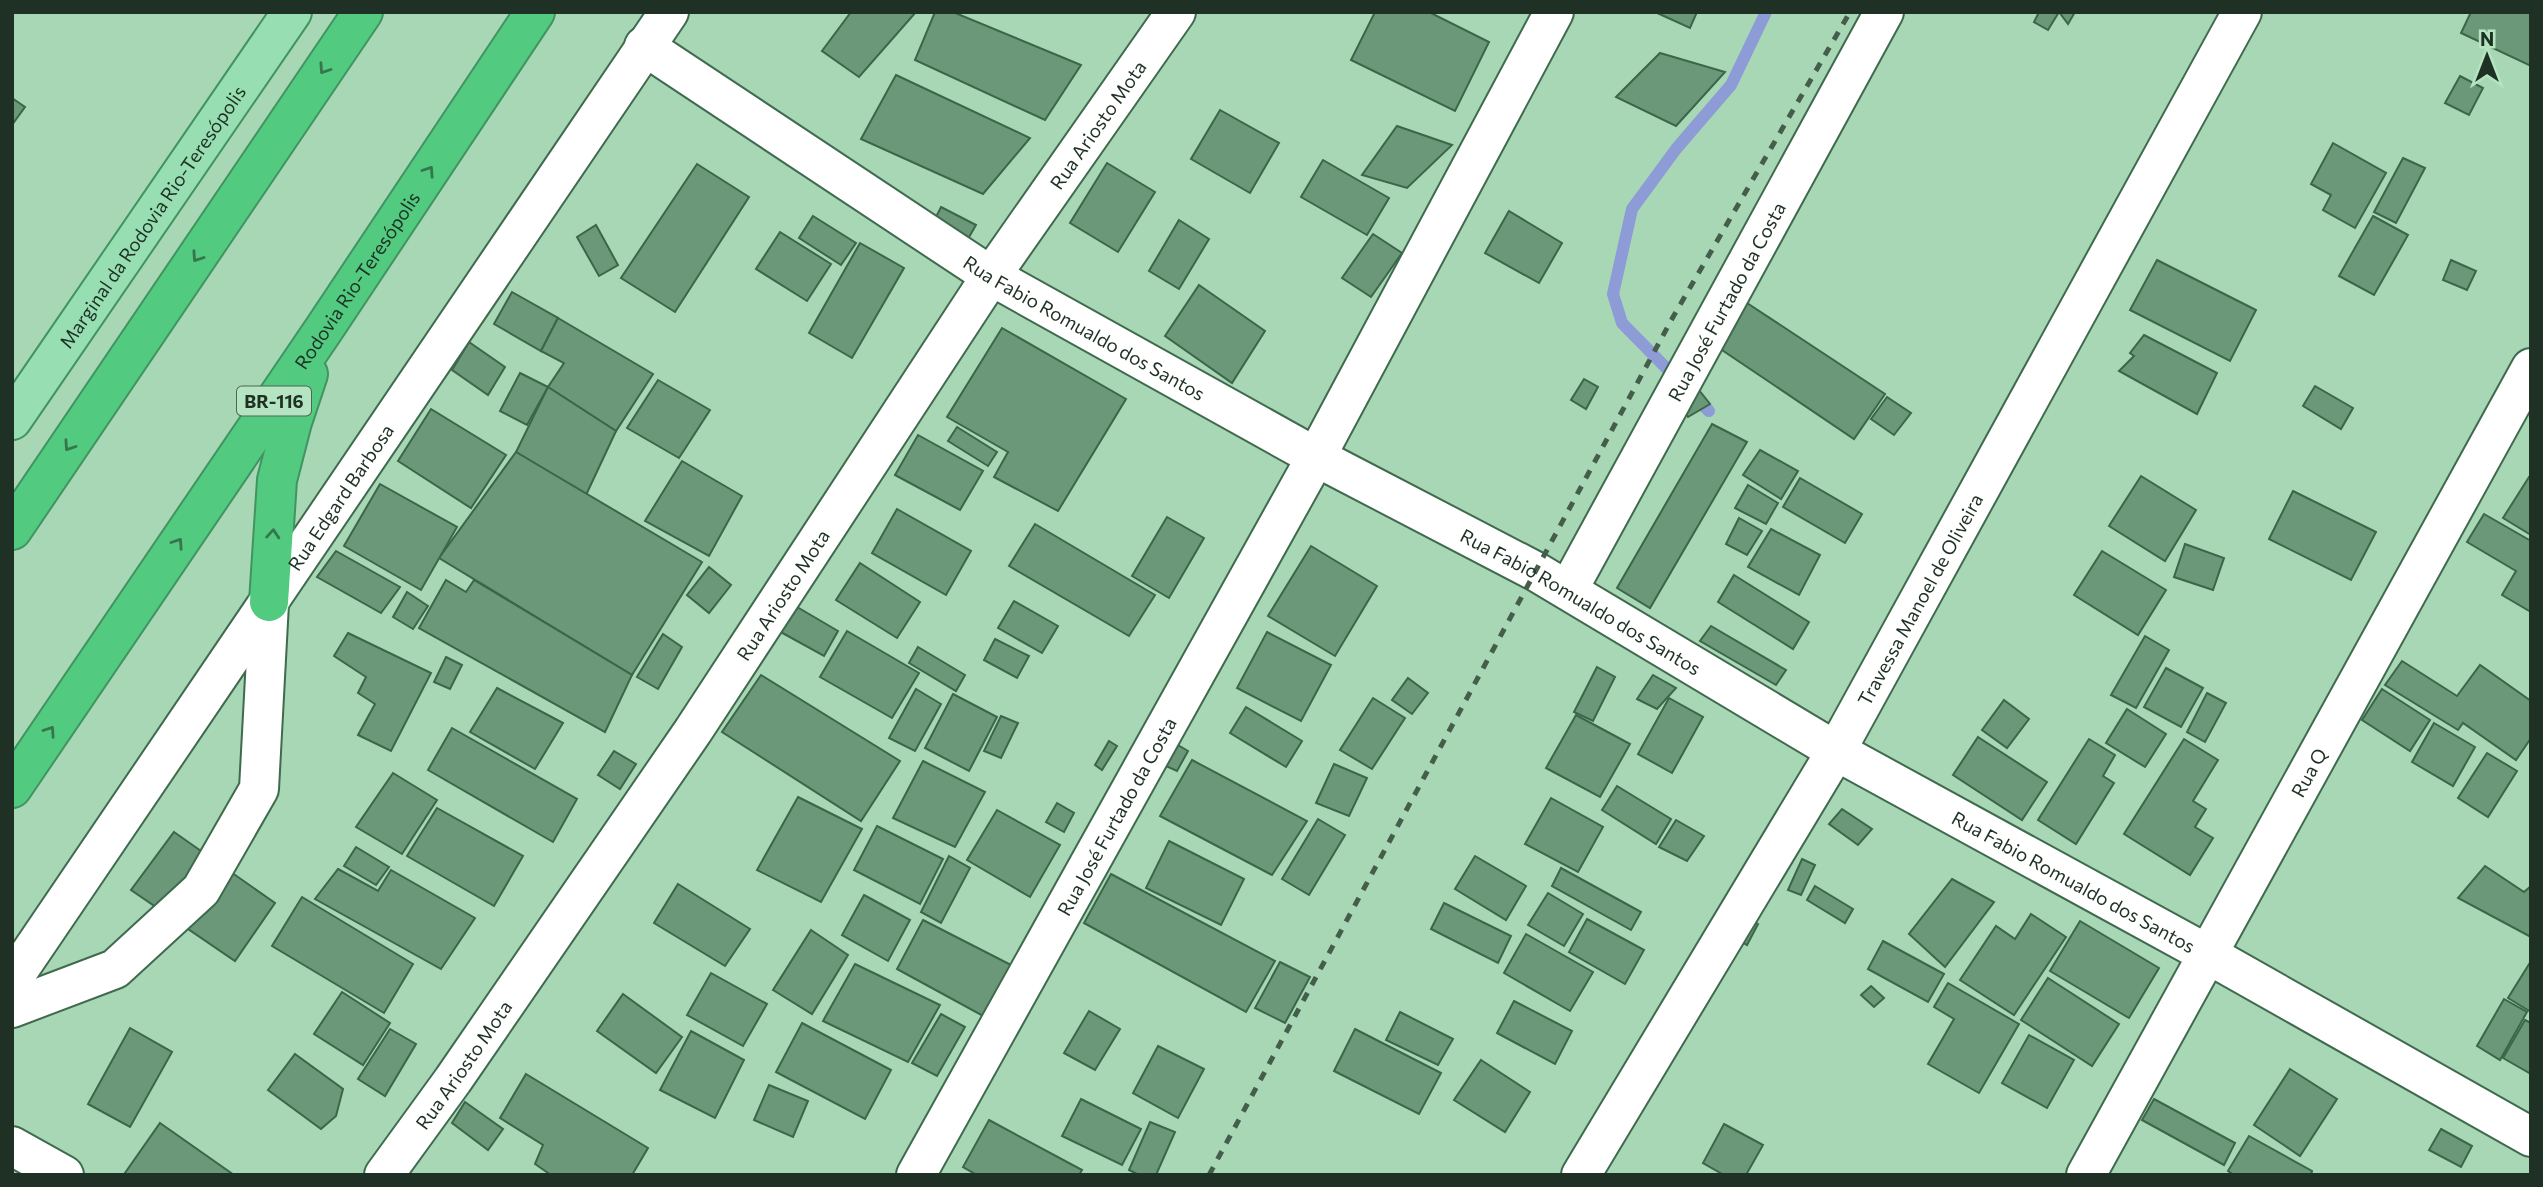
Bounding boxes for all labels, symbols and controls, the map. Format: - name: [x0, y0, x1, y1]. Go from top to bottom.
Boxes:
- north arrow: [2452, 21, 2522, 91]
- text: N: [2480, 27, 2494, 50]
- street label: Rua Ariosto Mota: [1044, 56, 1150, 193]
- one-way arrow: [320, 61, 332, 74]
- street label: Marginal da Rodovia Rio-Teresópolis: [54, 81, 250, 352]
- one-way arrow: [420, 166, 433, 179]
- street label: Rodovia Rio-Teresópolis: [289, 187, 424, 373]
- street label: Rua José Furtado da Costa: [1662, 198, 1790, 405]
- one-way arrow: [193, 249, 205, 262]
- street label: Rua Fabio Romualdo dos Santos: [959, 250, 1209, 405]
- road number: BR-116: [237, 386, 311, 416]
- street label: Rua Edgard Barbosa: [282, 419, 398, 574]
- one-way arrow: [64, 438, 77, 451]
- street label: Travessa Manoel de Oliveira: [1852, 489, 1987, 709]
- street label: Rua Fabio Romualdo dos Santos: [1457, 523, 1705, 679]
- street label: Rua Ariosto Mota: [731, 525, 834, 664]
- one-way arrow: [266, 528, 281, 539]
- one-way arrow: [170, 537, 183, 550]
- street label: Rua José Furtado da Costa: [1052, 713, 1180, 919]
- one-way arrow: [42, 726, 55, 739]
- street label: Rua Q: [2285, 744, 2331, 801]
- street label: Rua Fabio Romualdo dos Santos: [1948, 805, 2199, 957]
- street label: Rua Ariosto Mota: [410, 996, 516, 1133]

